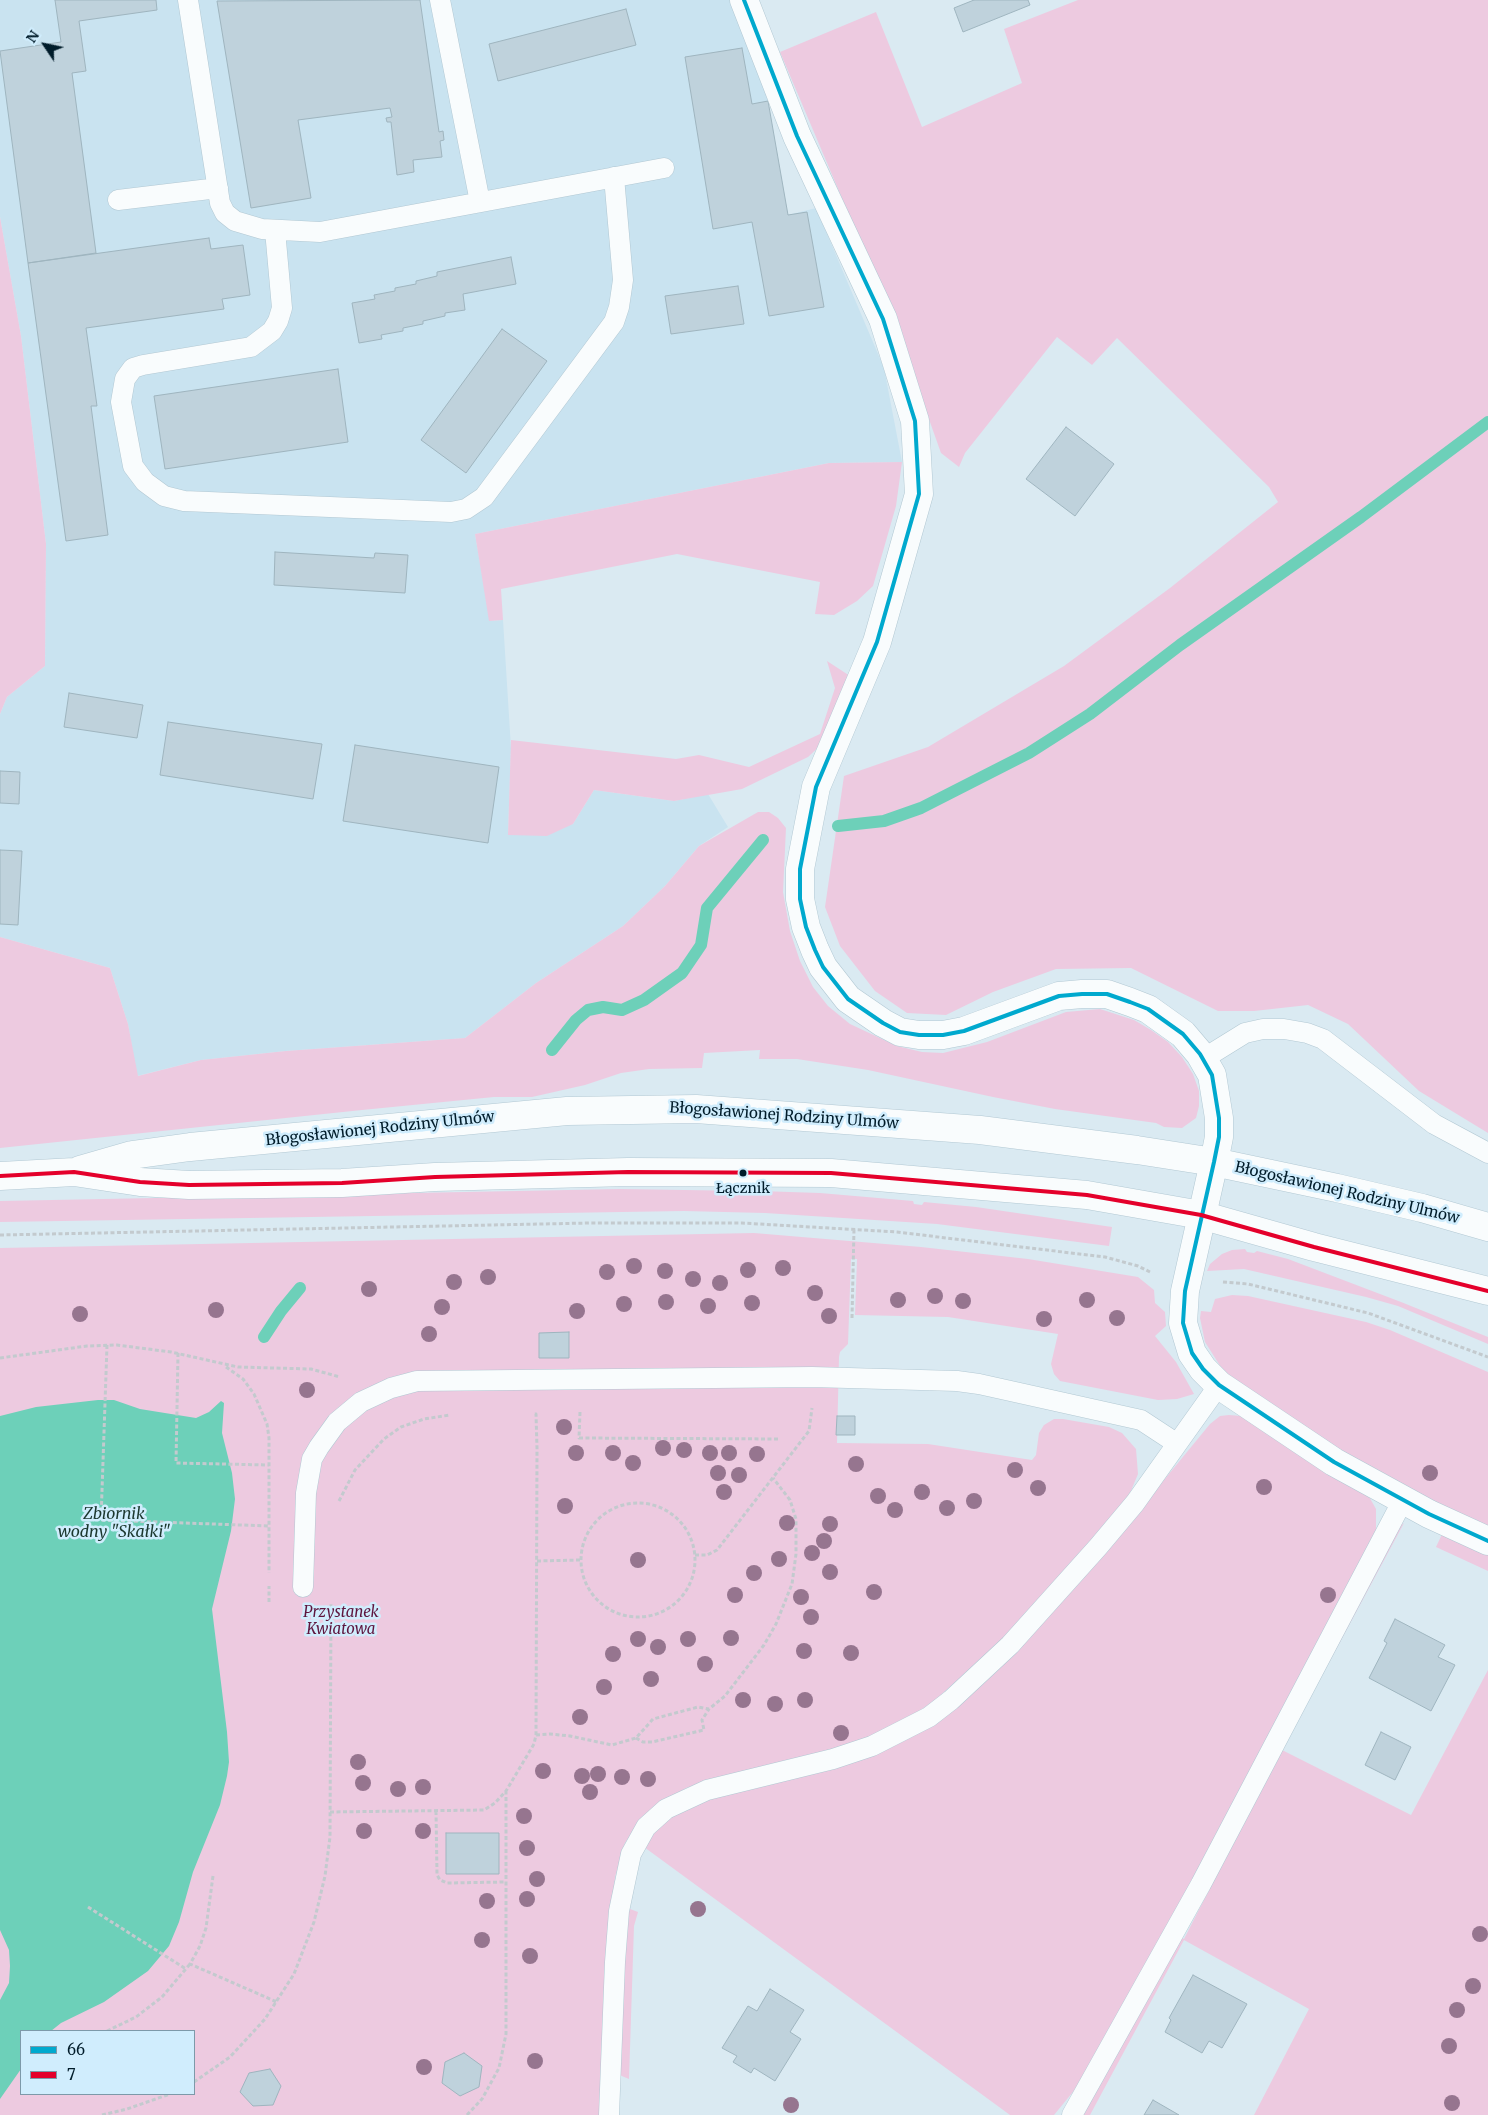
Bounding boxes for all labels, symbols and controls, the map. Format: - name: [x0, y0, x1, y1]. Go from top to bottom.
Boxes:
- north arrow: [20, 20, 70, 70]
- text: N: [22, 27, 43, 46]
- street label: Błogosławionej Rodziny Ulmów: [669, 1099, 899, 1133]
- street label: Błogosławionej Rodziny Ulmów: [265, 1108, 495, 1150]
- street label: Błogosławionej Rodziny Ulmów: [1233, 1158, 1461, 1228]
- marker: Łącznik: [738, 1168, 748, 1178]
- place label: Łącznik: [716, 1181, 770, 1197]
- water label: Zbiornik wodny "Skałki": [58, 1504, 170, 1542]
- park label: Przystanek Kwiatowa: [303, 1604, 379, 1639]
- legend: [20, 2030, 195, 2095]
- text: 66: [67, 2040, 85, 2059]
- text: 7: [67, 2065, 76, 2084]

